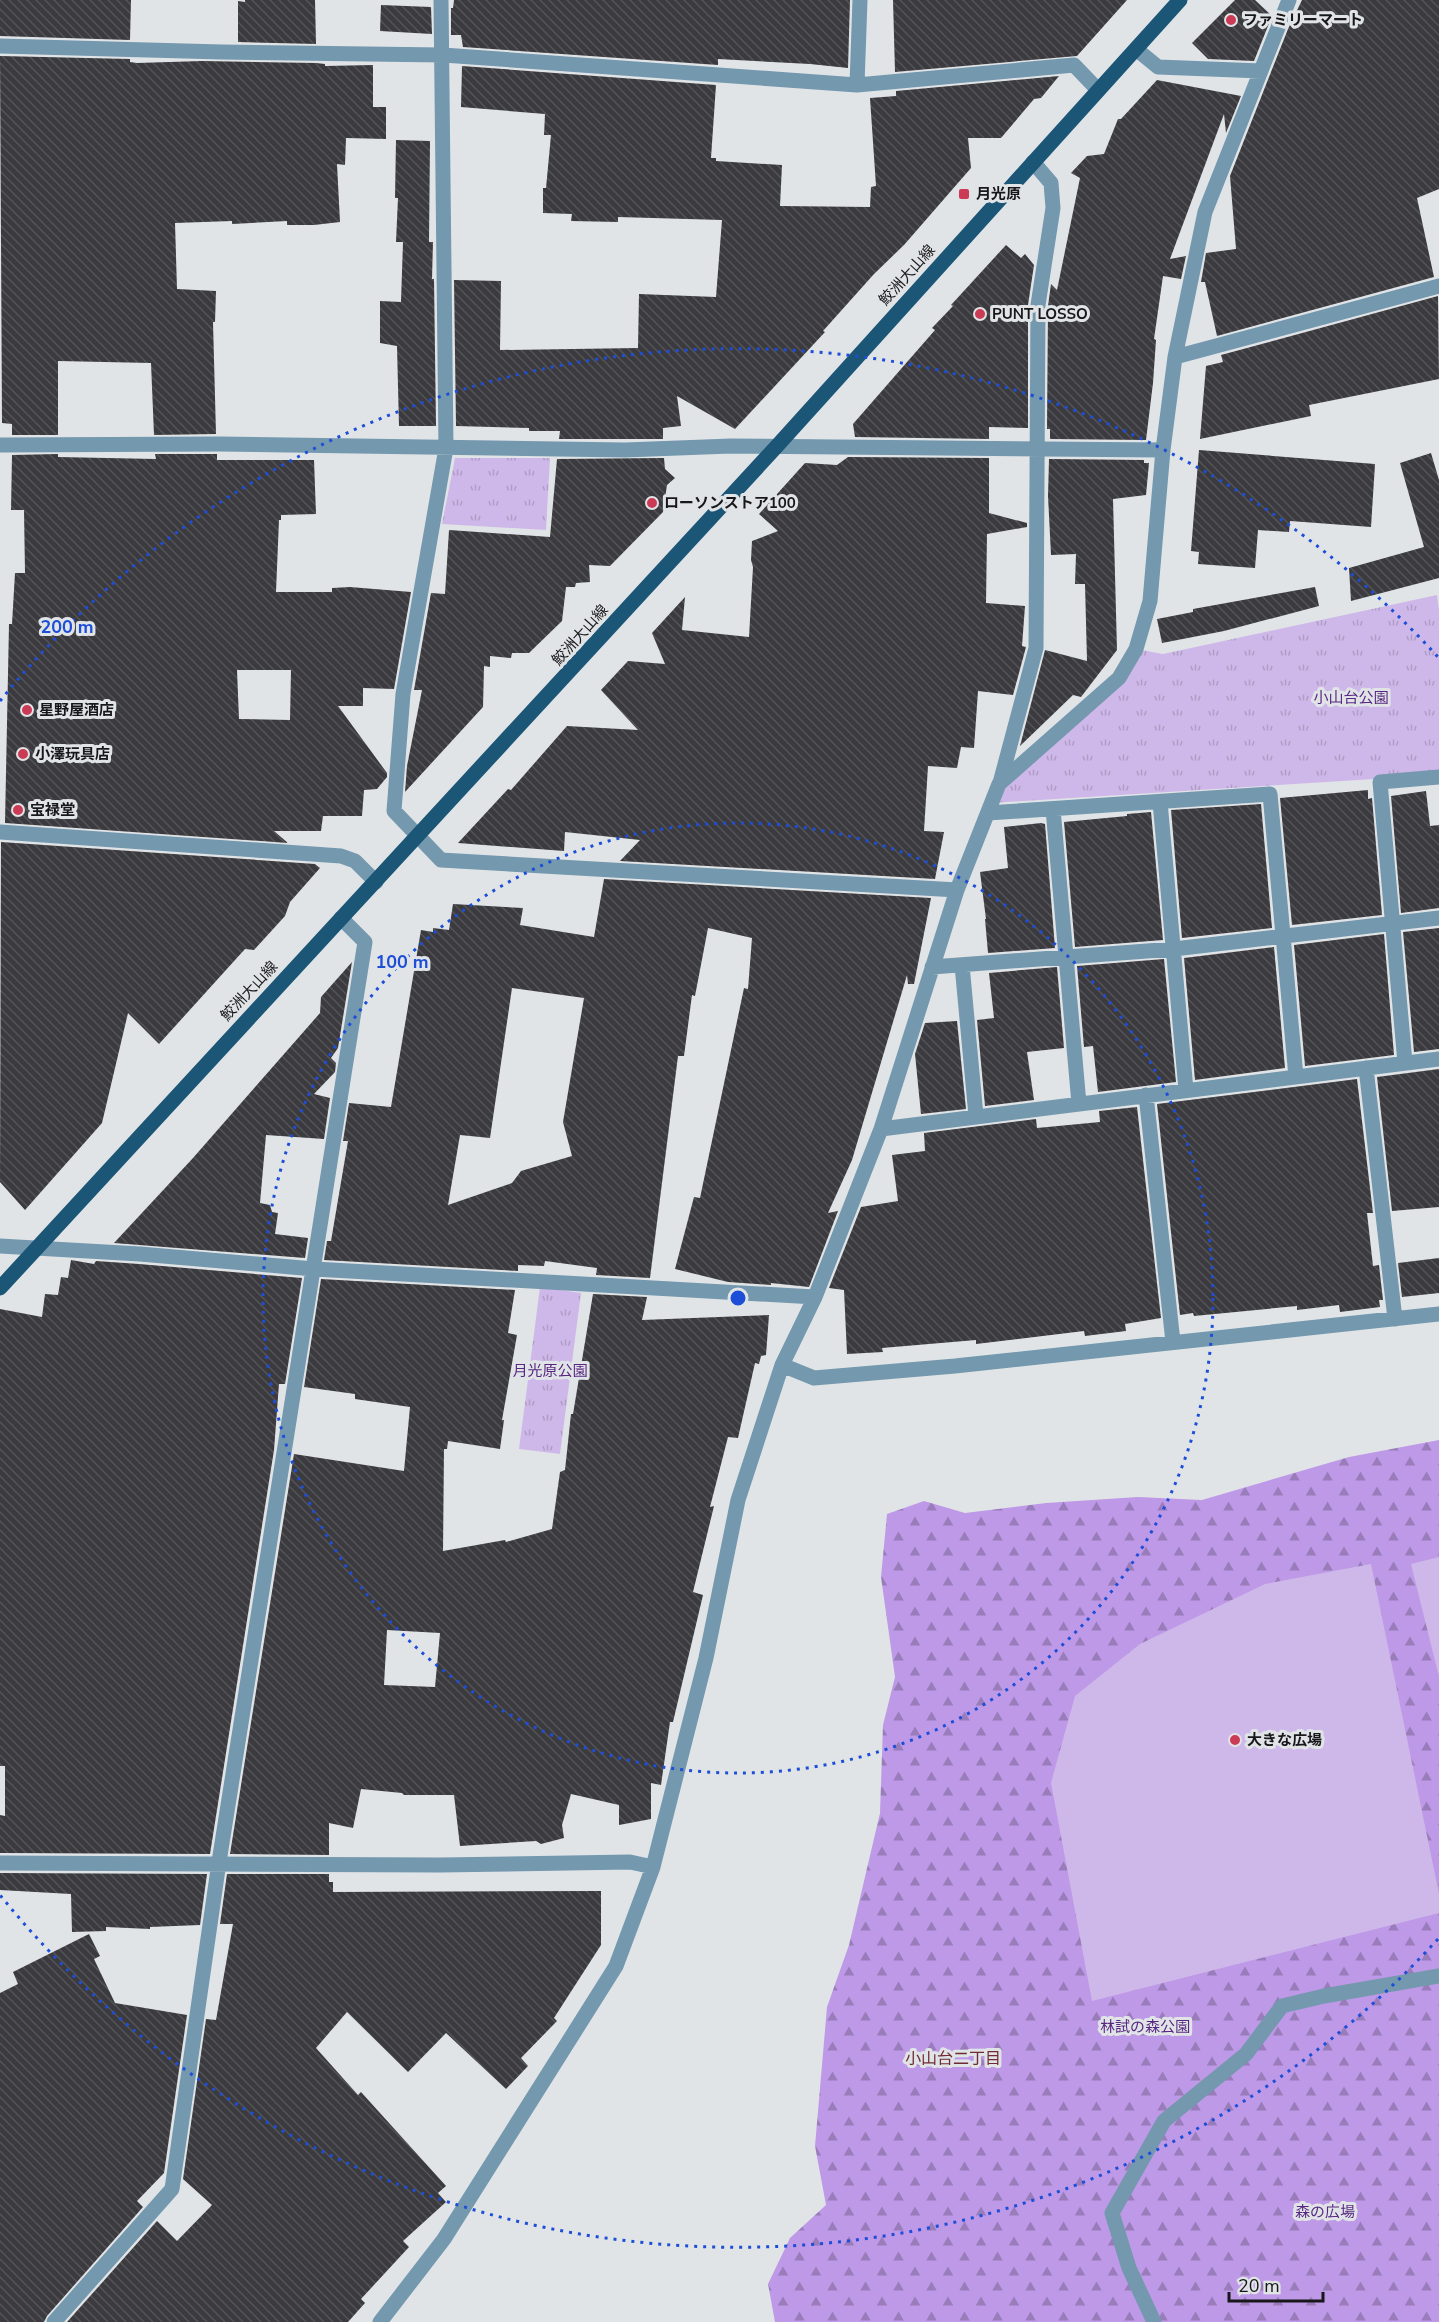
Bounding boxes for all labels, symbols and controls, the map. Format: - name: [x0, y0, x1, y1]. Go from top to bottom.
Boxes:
- place label: ファミリーマート: [1243, 10, 1363, 30]
- marker: ファミリーマート: [1224, 13, 1238, 27]
- place label: 月光原: [976, 184, 1021, 204]
- marker: 月光原: [957, 187, 971, 201]
- street label: 鮫洲大山線: [874, 240, 940, 310]
- place label: PUNT LOSSO: [992, 304, 1088, 324]
- marker: PUNT LOSSO: [973, 307, 987, 321]
- place label: ローソンストア100: [664, 493, 796, 513]
- marker: ローソンストア100: [645, 496, 659, 510]
- street label: 鮫洲大山線: [547, 600, 613, 670]
- text: 200 m: [40, 615, 94, 639]
- park label: 小山台公園: [1313, 688, 1389, 708]
- place label: 星野屋酒店: [39, 700, 114, 720]
- marker: 星野屋酒店: [20, 703, 34, 717]
- place label: 小澤玩具店: [35, 744, 110, 764]
- marker: 小澤玩具店: [16, 747, 30, 761]
- place label: 宝禄堂: [30, 800, 75, 820]
- marker: 宝禄堂: [11, 803, 25, 817]
- text: 100 m: [375, 950, 429, 974]
- street label: 鮫洲大山線: [216, 957, 282, 1025]
- centre of rings: [728, 1288, 748, 1308]
- park label: 月光原公園: [512, 1361, 588, 1381]
- place label: 大きな広場: [1247, 1730, 1322, 1750]
- marker: 大きな広場: [1228, 1733, 1242, 1747]
- park label: 林試の森公園: [1100, 2017, 1190, 2037]
- district label: 小山台二丁目: [905, 2048, 1001, 2070]
- park label: 森の広場: [1295, 2202, 1355, 2222]
- scale bar: [1229, 2265, 1324, 2303]
- text: 20 m: [1238, 2274, 1280, 2298]

